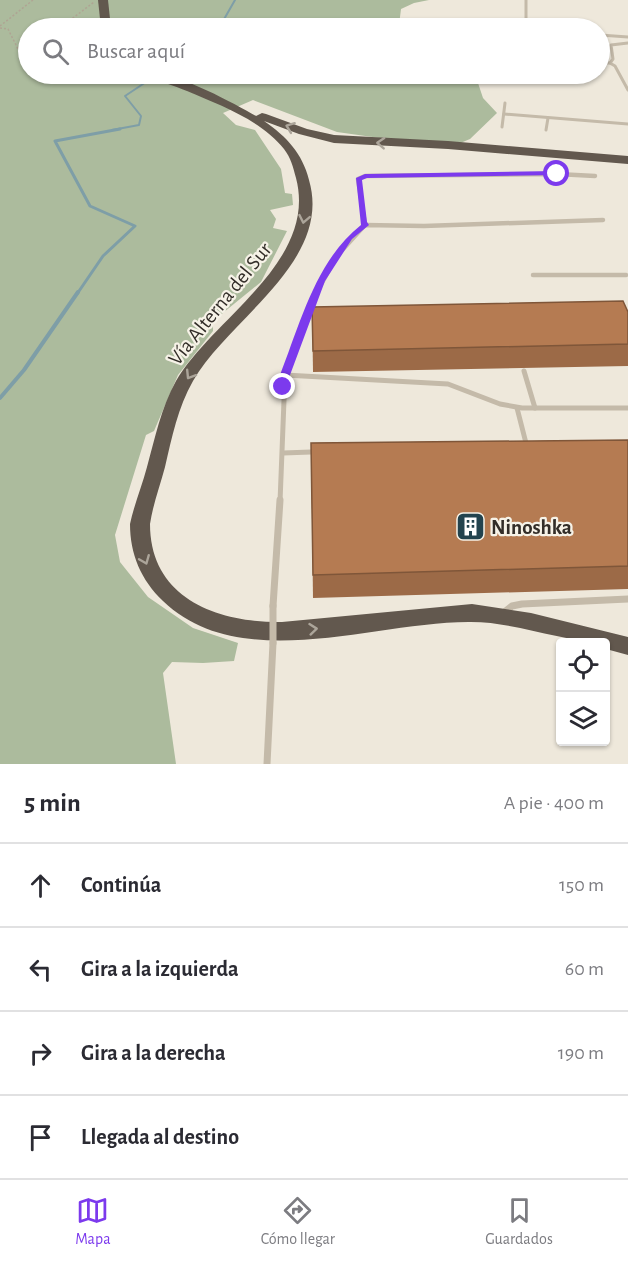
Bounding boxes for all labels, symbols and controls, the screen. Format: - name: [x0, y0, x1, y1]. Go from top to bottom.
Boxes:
- search box: [18, 18, 610, 84]
- icon: search: [39, 35, 72, 68]
- text: Buscar aquí: [87, 40, 185, 62]
- one-way arrow: [285, 122, 296, 134]
- one-way arrow: [377, 137, 386, 150]
- route start: [543, 160, 569, 186]
- one-way arrow: [298, 214, 311, 224]
- street label: Vía Alterna del Sur: [164, 239, 276, 369]
- one-way arrow: [185, 369, 197, 379]
- route end: [269, 373, 295, 399]
- building icon: Ninoshka: [454, 511, 486, 543]
- place label: Ninoshka: [491, 517, 572, 538]
- one-way arrow: [138, 554, 150, 565]
- one-way arrow: [308, 623, 317, 635]
- map controls: [556, 638, 610, 746]
- button: locate: [556, 638, 610, 692]
- button: layers: [556, 692, 610, 746]
- text: 5 min: [24, 790, 81, 816]
- text: A pie · 400 m: [504, 793, 604, 813]
- icon: ahead: [24, 869, 57, 902]
- text: Continúa: [81, 874, 161, 896]
- text: 150 m: [559, 875, 604, 895]
- icon: left: [24, 953, 57, 986]
- text: Gira a la izquierda: [81, 958, 239, 980]
- text: 60 m: [565, 959, 604, 979]
- icon: right: [24, 1037, 57, 1070]
- text: Gira a la derecha: [81, 1042, 226, 1064]
- text: 190 m: [558, 1043, 604, 1063]
- icon: arrive: [24, 1121, 57, 1154]
- text: Llegada al destino: [81, 1126, 239, 1148]
- tab: Mapa: [75, 1194, 111, 1249]
- tab: Cómo llegar: [261, 1194, 335, 1249]
- tab: Guardados: [485, 1194, 553, 1249]

